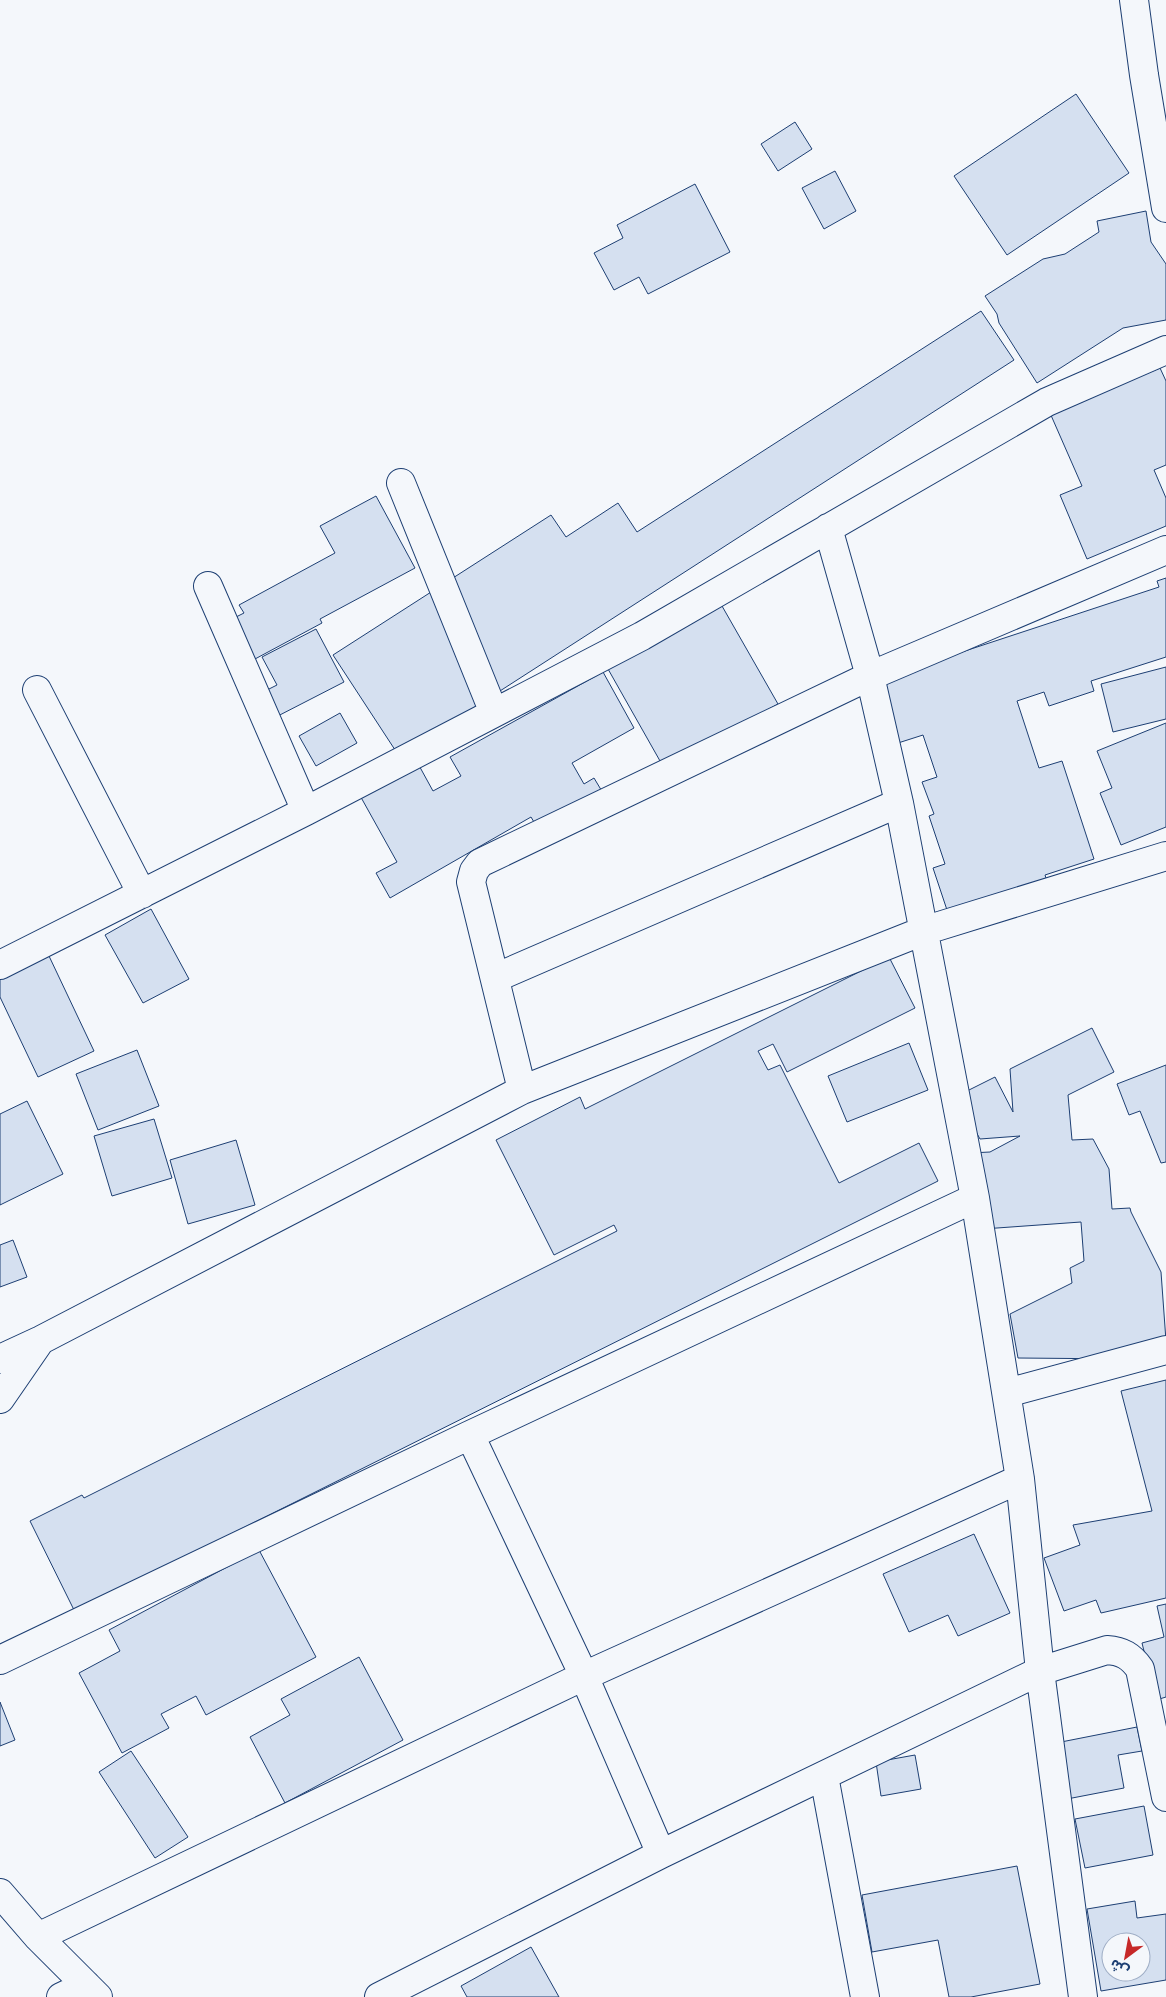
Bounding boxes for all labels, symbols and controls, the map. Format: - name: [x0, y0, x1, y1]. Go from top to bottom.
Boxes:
- north arrow: [1101, 1932, 1151, 1982]
- text: ش: [1106, 1955, 1132, 1981]

